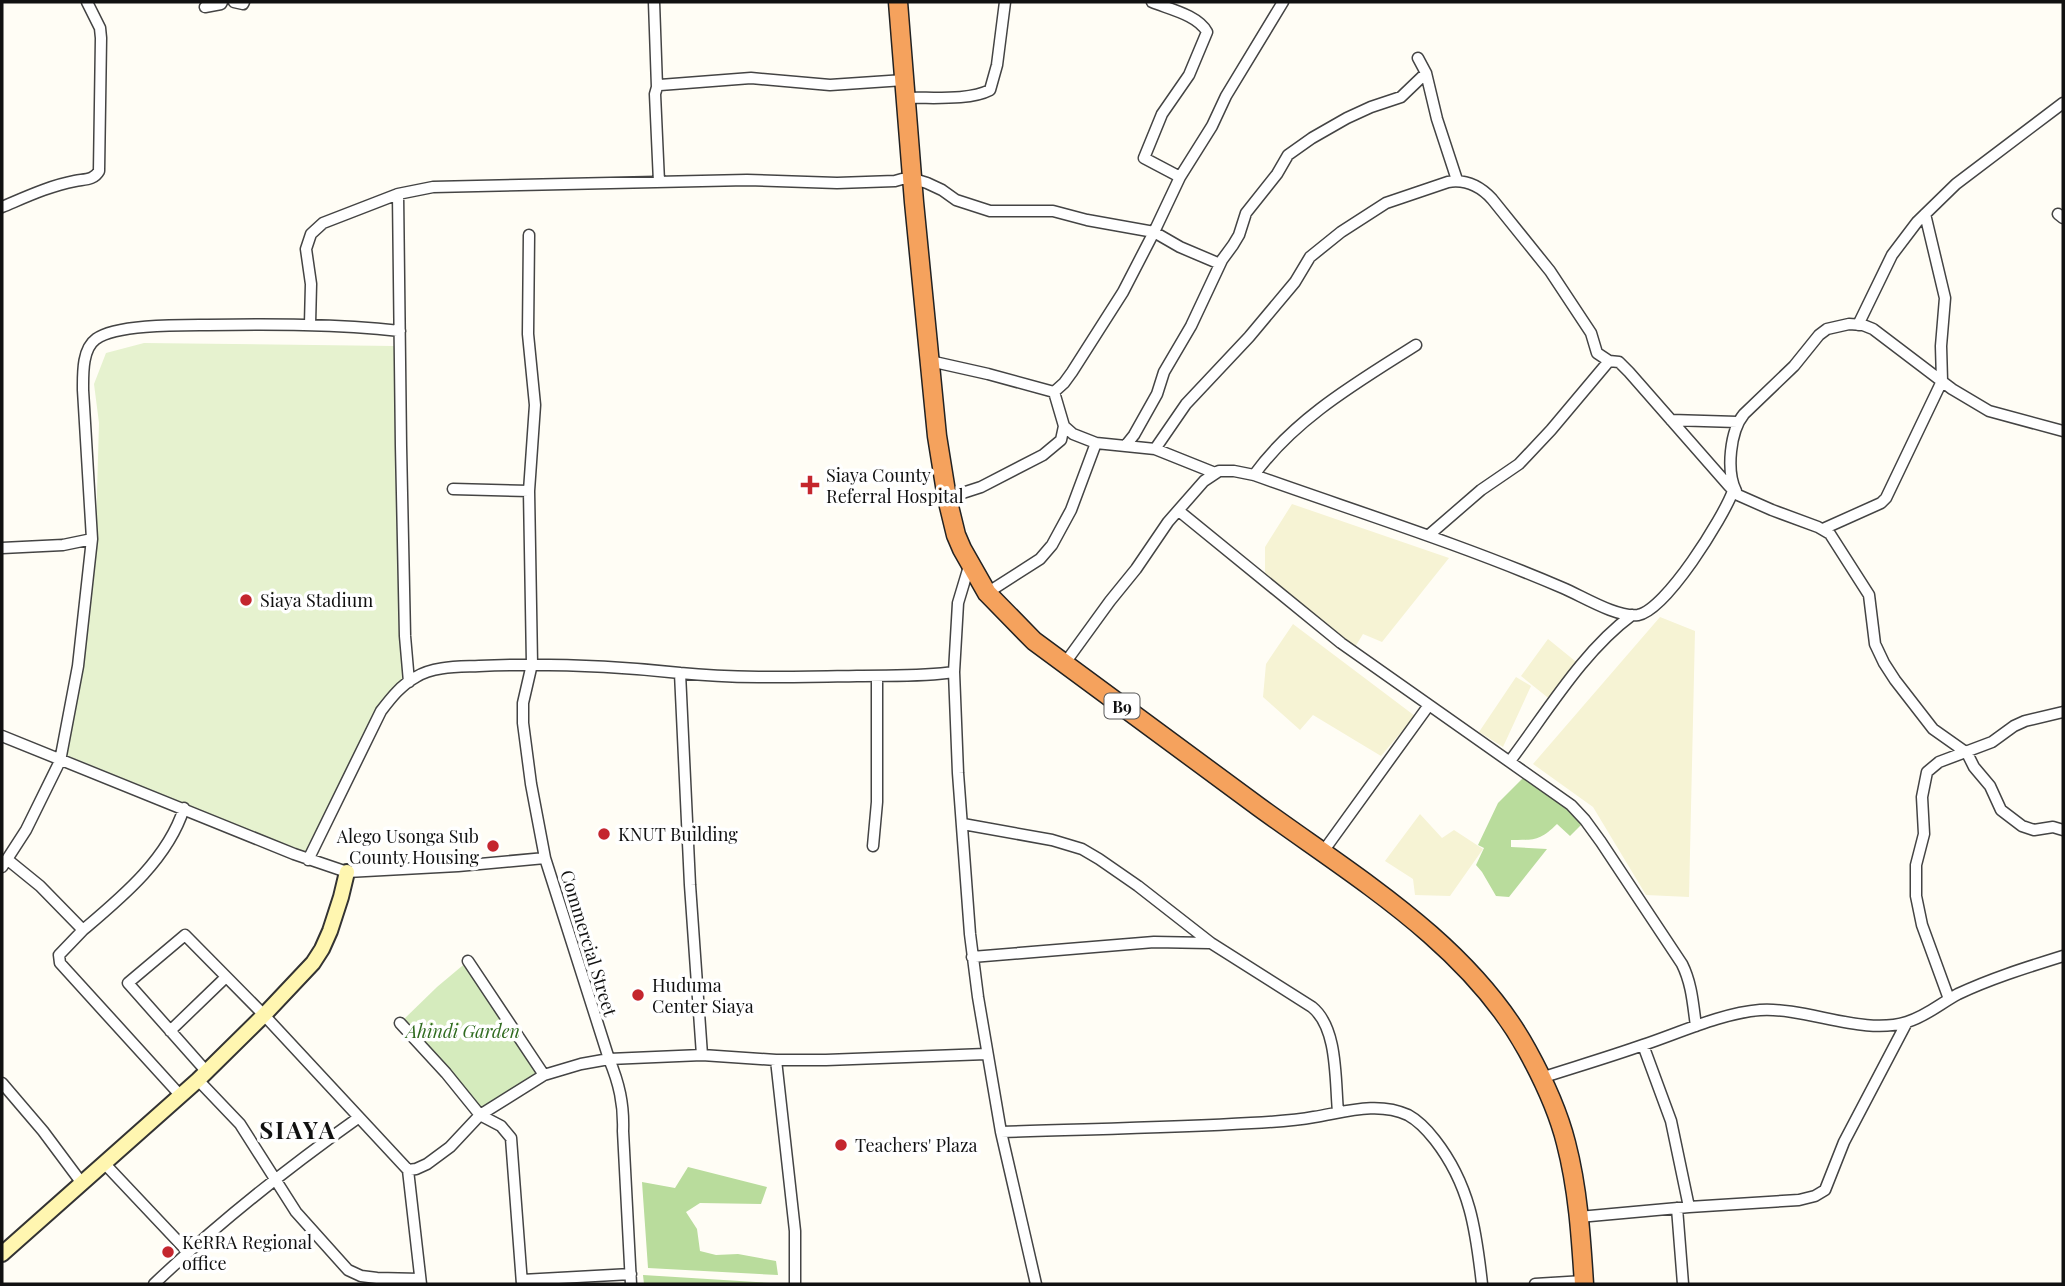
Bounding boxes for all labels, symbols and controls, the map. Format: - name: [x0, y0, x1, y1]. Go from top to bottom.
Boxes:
- place label: Siaya County Referral Hospital: [826, 463, 964, 508]
- marker: Siaya County Referral Hospital: [800, 475, 820, 495]
- place label: Siaya Stadium: [260, 588, 373, 612]
- marker: Siaya Stadium: [238, 592, 254, 608]
- road number: B9: [1104, 694, 1140, 719]
- place label: KNUT Building: [618, 822, 738, 846]
- place label: Alego Usonga Sub County Housing: [336, 824, 479, 869]
- marker: KNUT Building: [596, 826, 612, 842]
- marker: Alego Usonga Sub County Housing: [485, 838, 501, 854]
- street label: Commercial Street: [555, 867, 623, 1020]
- place label: Huduma Center Siaya: [652, 973, 754, 1018]
- marker: Huduma Center Siaya: [630, 987, 646, 1003]
- park label: Ahindi Garden: [404, 1019, 520, 1043]
- district label: SIAYA: [259, 1113, 337, 1145]
- place label: Teachers' Plaza: [855, 1133, 978, 1157]
- marker: Teachers' Plaza: [833, 1137, 849, 1153]
- place label: KeRRA Regional office: [182, 1230, 312, 1275]
- marker: KeRRA Regional office: [160, 1244, 176, 1260]

